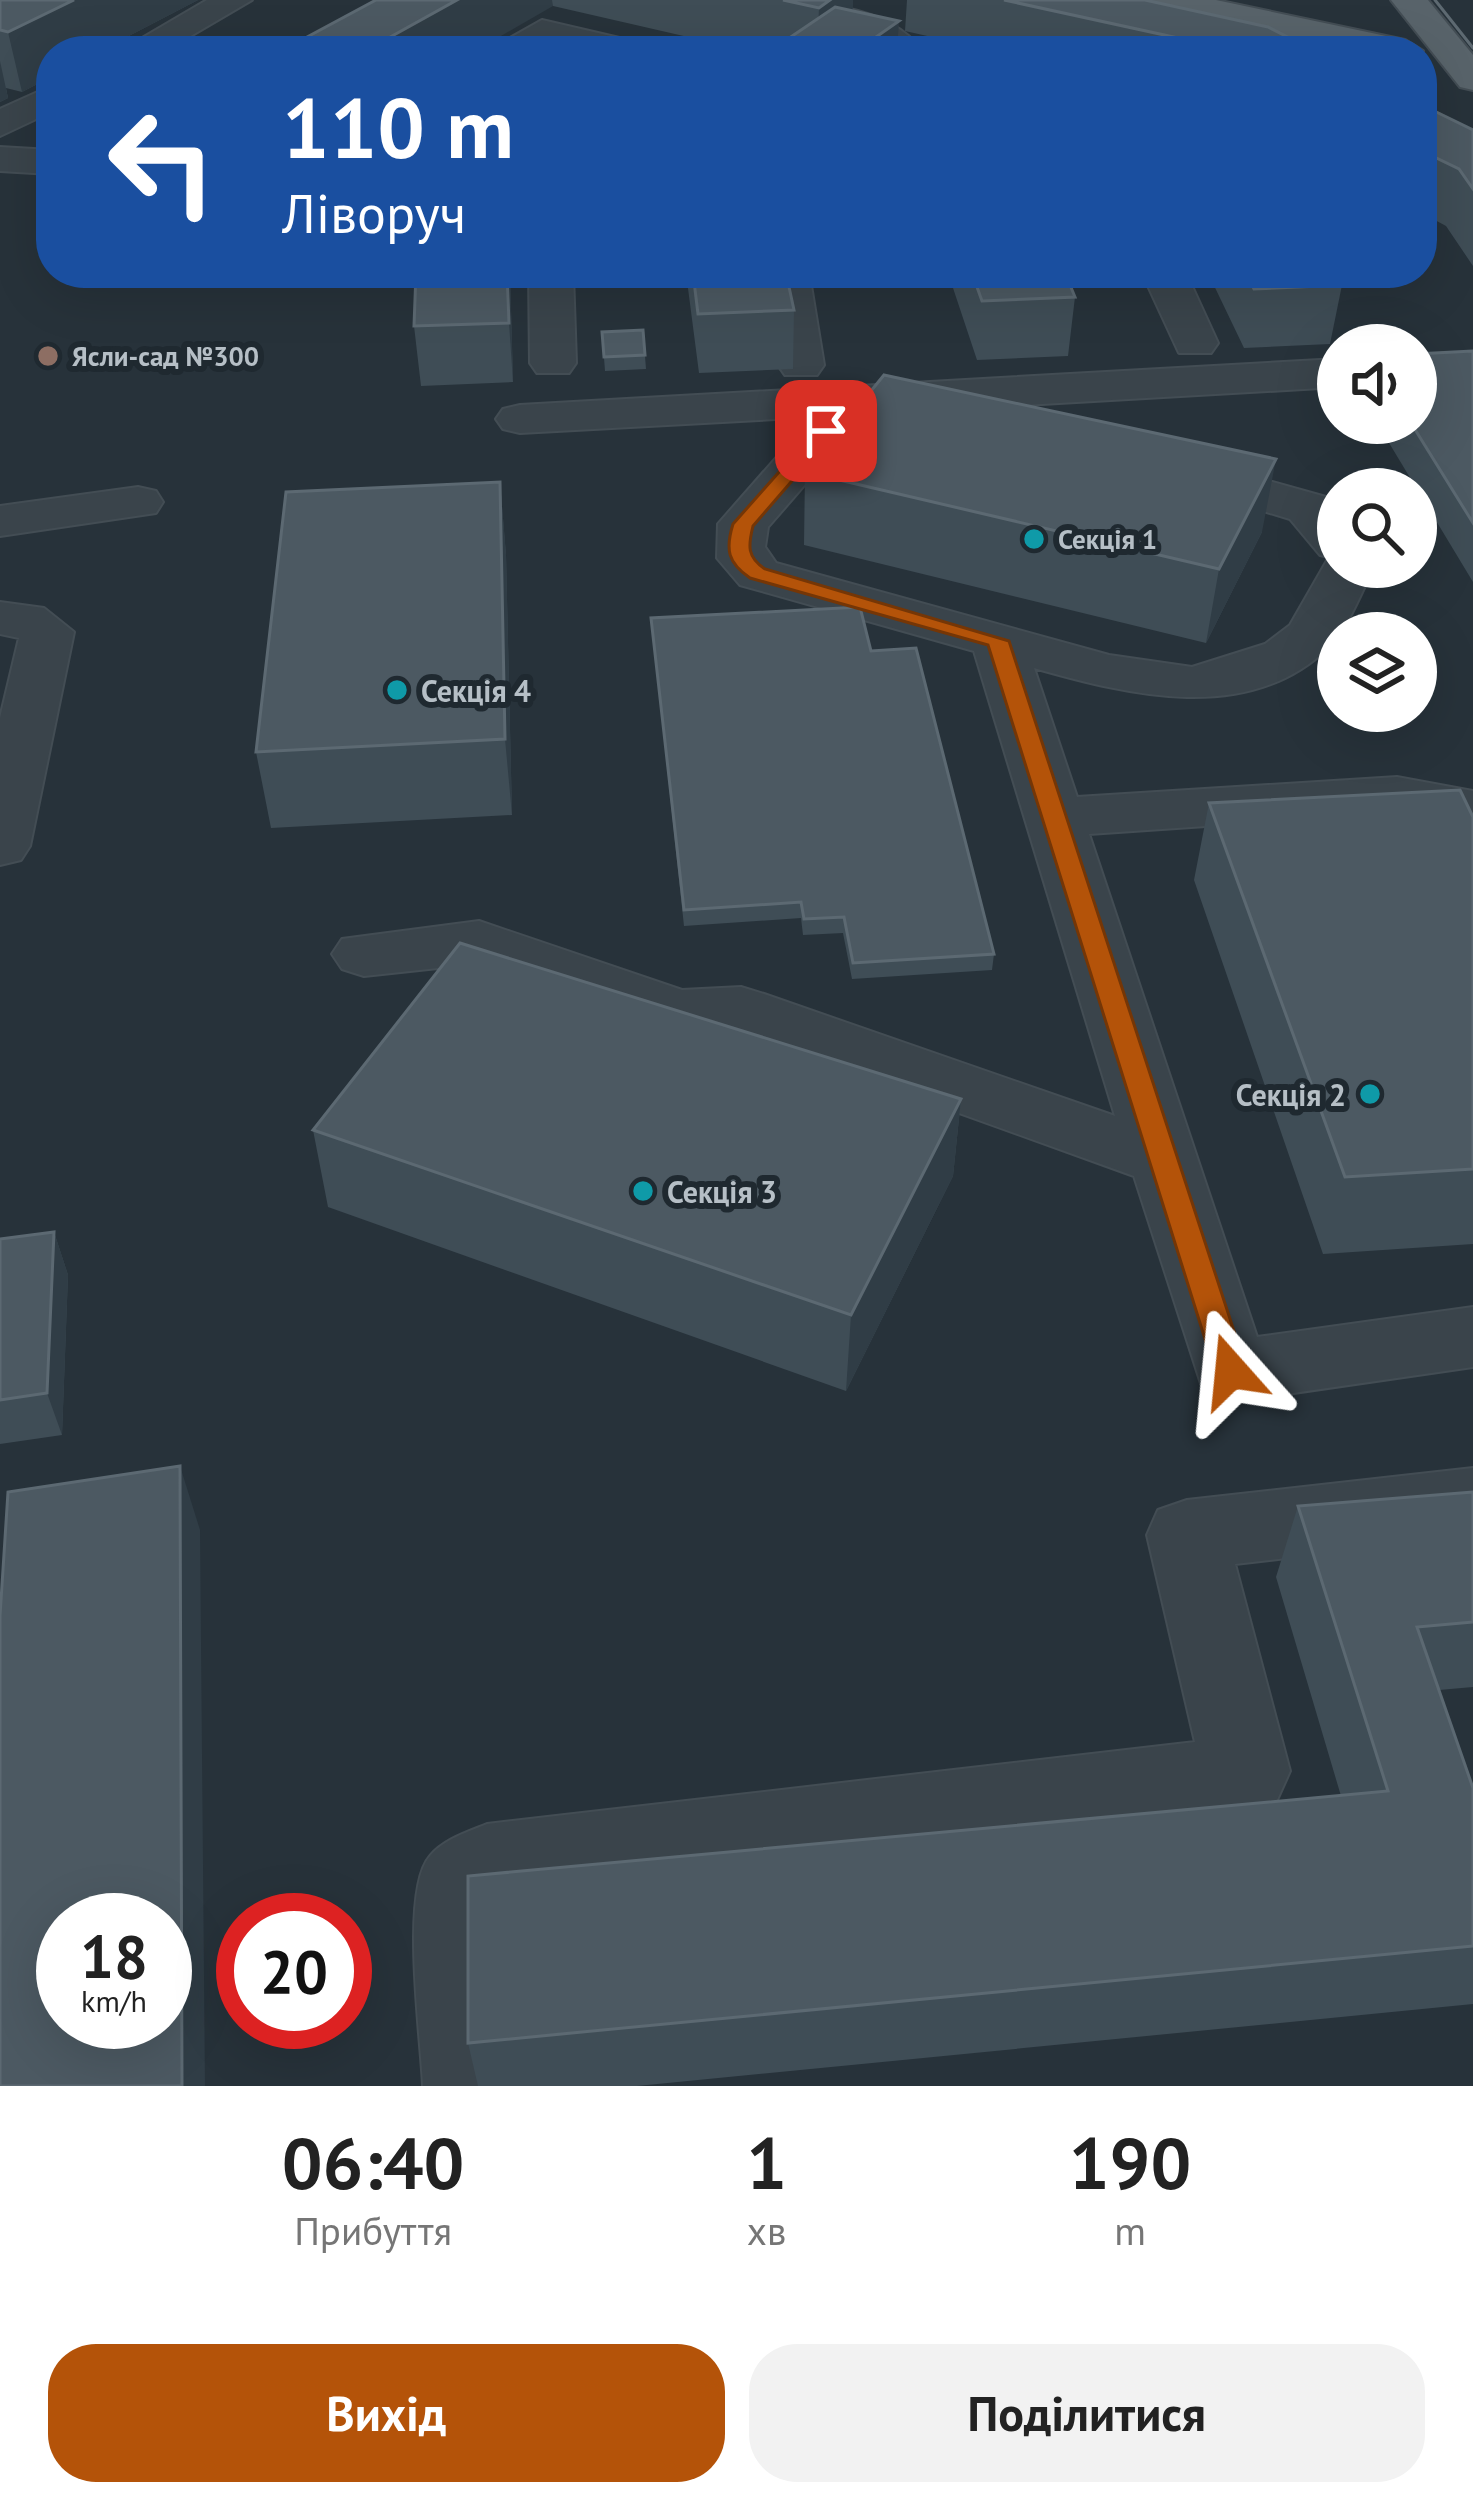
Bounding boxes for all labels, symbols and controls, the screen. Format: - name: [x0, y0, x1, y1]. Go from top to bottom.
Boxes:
- text: 110 m: [282, 72, 514, 181]
- icon: left: [84, 84, 240, 240]
- text: Ліворуч: [282, 178, 466, 248]
- map controls: [1317, 324, 1437, 732]
- button: sound: [1317, 324, 1437, 444]
- place label: Ясли-сад №300: [72, 339, 259, 373]
- marker: Ясли-сад №300: [35, 343, 61, 369]
- pin: [775, 380, 877, 482]
- icon: arrive: [793, 398, 859, 464]
- button: search: [1317, 468, 1437, 588]
- place label: Секція 1: [1058, 522, 1157, 556]
- marker: Секція 1: [1021, 526, 1047, 552]
- button: layers: [1317, 612, 1437, 732]
- place label: Секція 4: [421, 671, 531, 710]
- marker: Секція 4: [384, 677, 410, 703]
- place label: Секція 2: [1236, 1075, 1346, 1114]
- marker: Секція 2: [1357, 1081, 1383, 1107]
- place label: Секція 3: [667, 1172, 777, 1211]
- marker: Секція 3: [630, 1178, 656, 1204]
- position arrow: [1168, 1308, 1294, 1434]
- speed limit sign: 20: [216, 1893, 372, 2049]
- text: 18: [80, 1917, 148, 1995]
- text: km/h: [81, 1981, 147, 2020]
- text: 06:40: [282, 2116, 464, 2209]
- text: 1: [746, 2116, 787, 2209]
- text: 190: [1069, 2116, 1191, 2209]
- text: Прибуття: [294, 2205, 452, 2256]
- text: хв: [747, 2205, 786, 2256]
- text: m: [1114, 2205, 1146, 2256]
- button: Вихід: [48, 2344, 725, 2482]
- button: Поділитися: [749, 2344, 1425, 2482]

